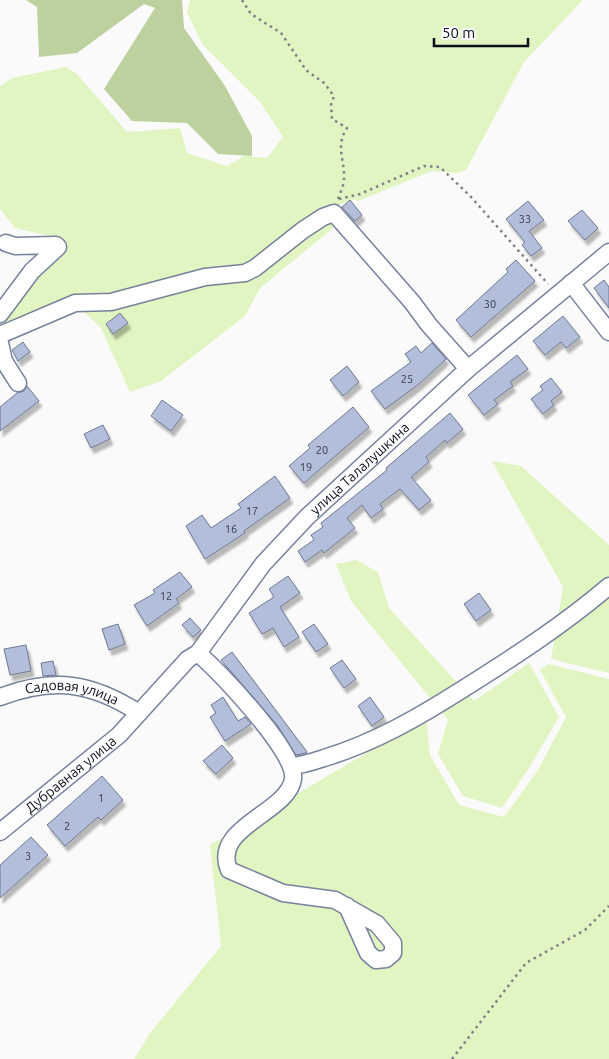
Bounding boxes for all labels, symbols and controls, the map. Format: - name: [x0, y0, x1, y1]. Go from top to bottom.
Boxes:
- scale bar: [434, 15, 528, 47]
- text: 50 m: [442, 24, 475, 41]
- house number: 33: [519, 213, 531, 225]
- house number: 30: [484, 298, 496, 310]
- house number: 25: [401, 373, 413, 385]
- street label: улица Талалушкина: [307, 419, 412, 518]
- house number: 20: [316, 444, 328, 456]
- house number: 19: [300, 461, 312, 473]
- house number: 17: [246, 505, 258, 517]
- house number: 16: [225, 523, 237, 535]
- house number: 12: [160, 590, 172, 602]
- street label: Садовая улица: [23, 677, 121, 708]
- street label: Дубравная улица: [22, 733, 119, 816]
- house number: 1: [98, 792, 104, 804]
- house number: 2: [64, 820, 70, 832]
- house number: 3: [25, 850, 31, 862]

